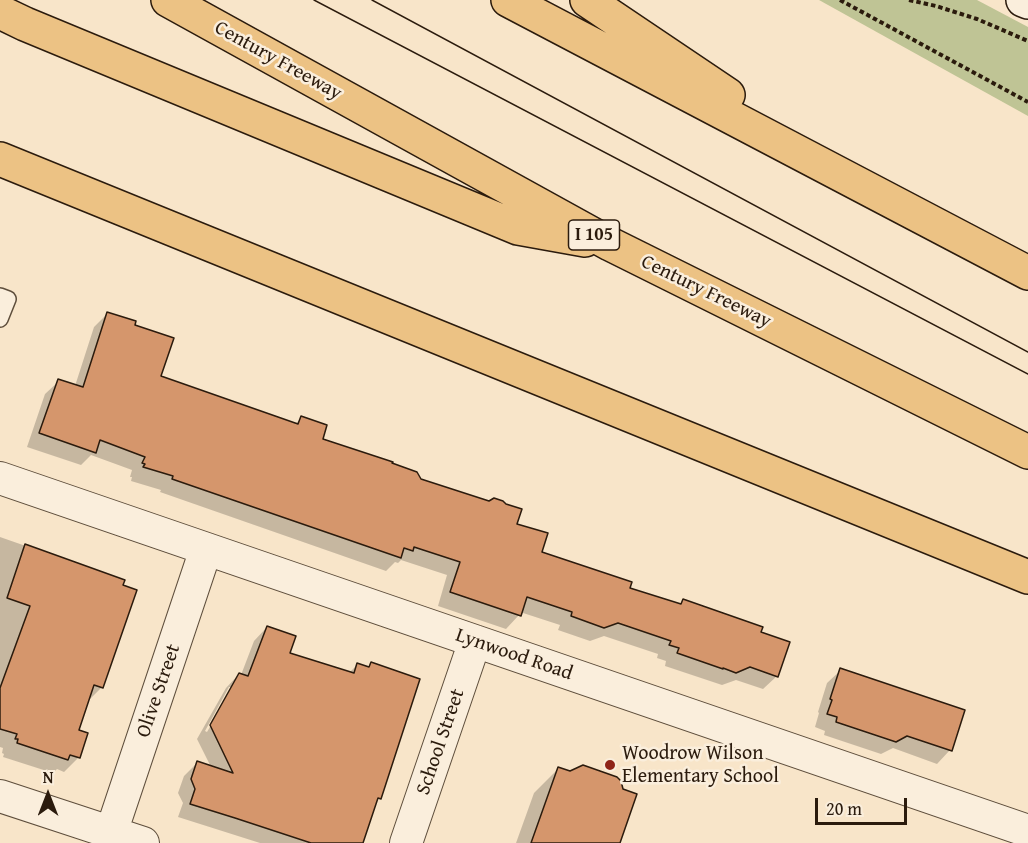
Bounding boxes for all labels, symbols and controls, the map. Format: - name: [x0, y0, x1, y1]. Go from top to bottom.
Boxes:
- street label: Century Freeway: [210, 16, 346, 106]
- road number: I 105: [568, 220, 620, 250]
- street label: Century Freeway: [637, 250, 775, 334]
- street label: Lynwood Road: [452, 624, 576, 686]
- street label: Olive Street: [132, 641, 186, 741]
- street label: School Street: [412, 686, 470, 798]
- place label: Woodrow Wilson Elementary School: [622, 742, 779, 789]
- marker: Woodrow Wilson Elementary School: [603, 758, 617, 772]
- north arrow: [18, 765, 78, 825]
- text: N: [43, 765, 53, 789]
- scale bar: [818, 786, 910, 824]
- text: 20 m: [826, 795, 862, 822]

